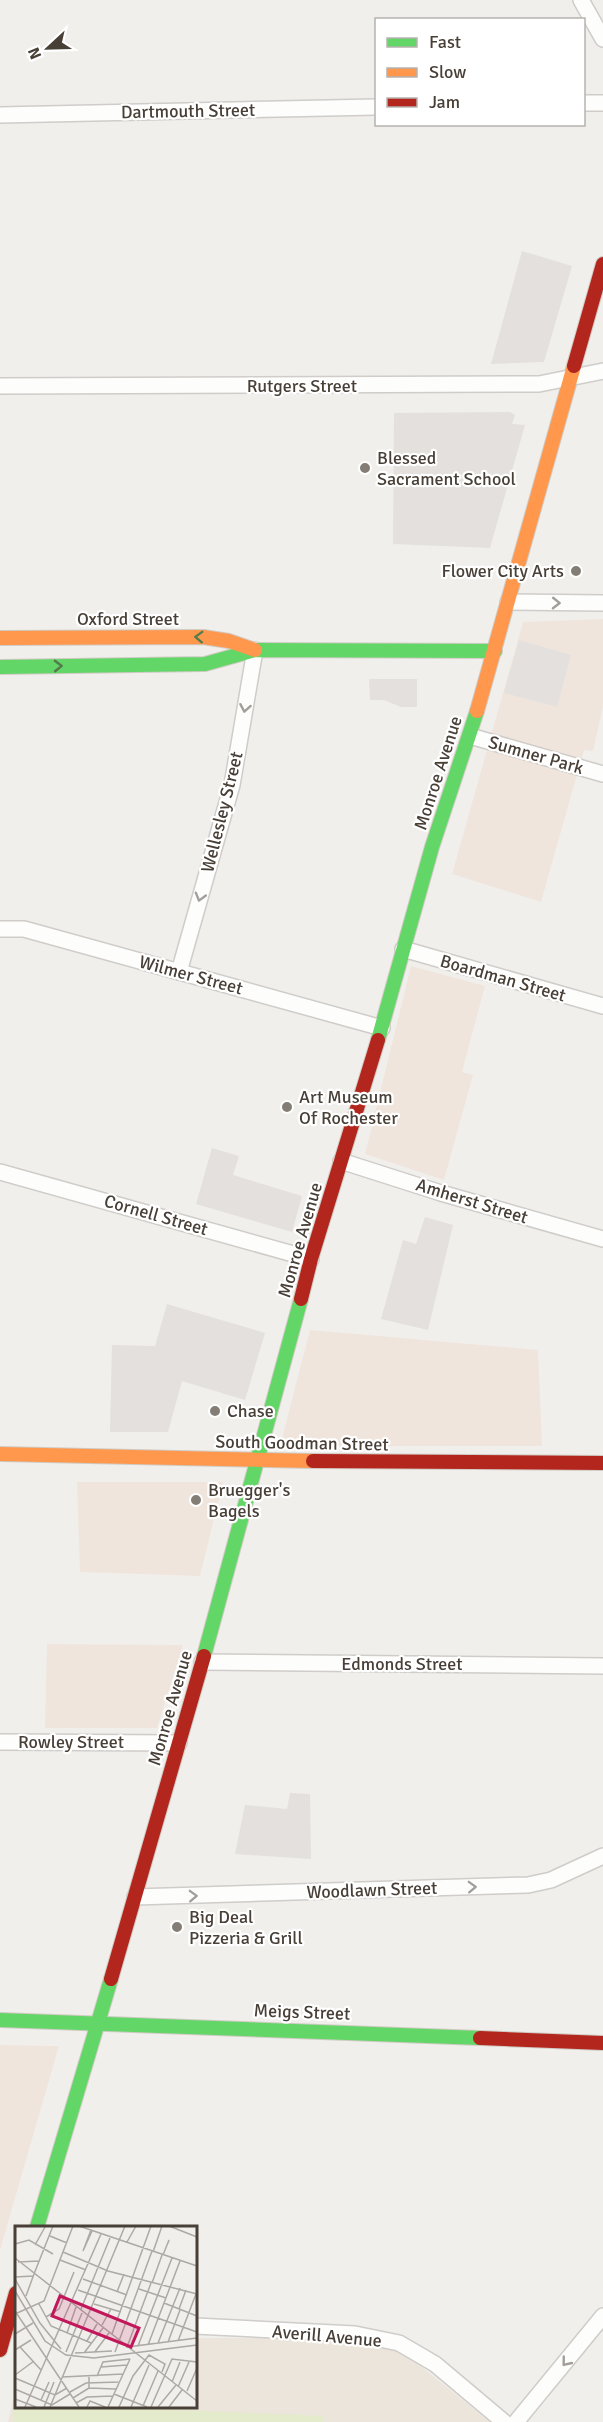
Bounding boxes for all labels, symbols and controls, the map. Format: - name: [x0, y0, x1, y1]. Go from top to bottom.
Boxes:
- north arrow: [18, 18, 78, 78]
- legend: [375, 18, 585, 126]
- text: Fast: [429, 31, 461, 53]
- text: N: [24, 44, 46, 62]
- text: Slow: [429, 61, 466, 83]
- text: Jam: [429, 91, 460, 113]
- street label: Dartmouth Street: [121, 99, 255, 123]
- street label: Rutgers Street: [247, 375, 357, 397]
- place label: Blessed Sacrament School: [377, 447, 516, 490]
- marker: Blessed Sacrament School: [358, 461, 372, 475]
- place label: Flower City Arts: [441, 560, 564, 582]
- marker: Flower City Arts: [569, 564, 583, 578]
- one-way arrow: [551, 597, 560, 609]
- street label: Oxford Street: [77, 608, 179, 630]
- one-way arrow: [194, 631, 203, 644]
- one-way arrow: [54, 660, 63, 672]
- one-way arrow: [240, 703, 252, 713]
- street label: Monroe Avenue: [409, 713, 467, 833]
- street label: Sumner Park: [486, 731, 586, 779]
- street label: Wellesley Street: [196, 749, 248, 875]
- one-way arrow: [195, 892, 208, 902]
- street label: Boardman Street: [438, 950, 568, 1006]
- street label: Wilmer Street: [137, 951, 245, 999]
- place label: Art Museum Of Rochester: [299, 1086, 398, 1129]
- marker: Art Museum Of Rochester: [280, 1100, 294, 1114]
- street label: Amherst Street: [413, 1174, 531, 1228]
- street label: Monroe Avenue: [273, 1180, 327, 1300]
- street label: Cornell Street: [102, 1190, 210, 1240]
- place label: Chase: [227, 1400, 274, 1422]
- marker: Chase: [208, 1404, 222, 1418]
- street label: South Goodman Street: [215, 1430, 389, 1456]
- place label: Bruegger's Bagels: [208, 1479, 290, 1522]
- marker: Bruegger's Bagels: [189, 1493, 203, 1507]
- street label: Monroe Avenue: [143, 1648, 197, 1768]
- street label: Edmonds Street: [341, 1653, 463, 1675]
- street label: Rowley Street: [18, 1731, 124, 1753]
- street label: Woodlawn Street: [306, 1877, 438, 1903]
- one-way arrow: [468, 1881, 477, 1893]
- one-way arrow: [189, 1889, 198, 1902]
- place label: Big Deal Pizzeria & Grill: [189, 1906, 303, 1949]
- marker: Big Deal Pizzeria & Grill: [170, 1920, 184, 1934]
- street label: Meigs Street: [253, 1999, 351, 2025]
- inset map: [15, 2226, 196, 2407]
- street label: Averill Avenue: [271, 2320, 383, 2352]
- one-way arrow: [562, 2355, 573, 2366]

